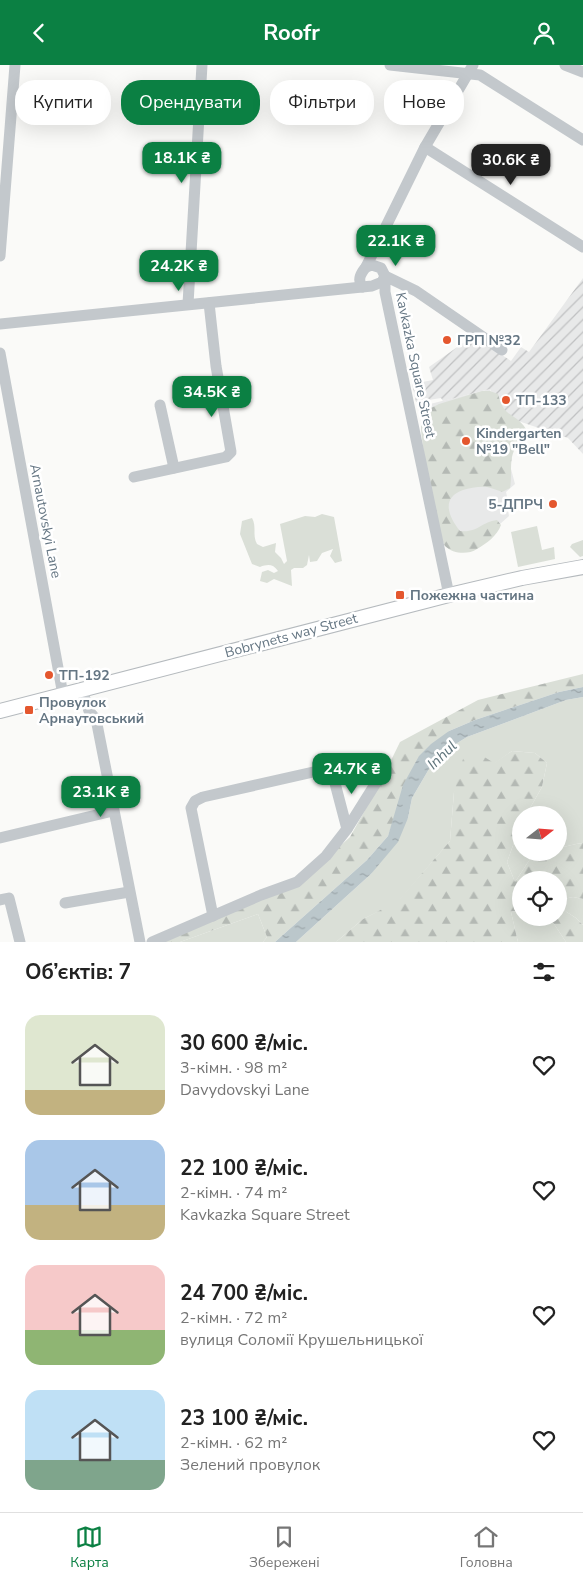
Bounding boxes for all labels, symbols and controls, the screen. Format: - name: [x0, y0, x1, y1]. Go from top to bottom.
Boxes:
- text: Roofr: [263, 18, 320, 48]
- icon: back: [25, 19, 53, 47]
- icon: person: [530, 19, 558, 47]
- chip: Купити: [15, 80, 111, 125]
- chip: Орендувати: [121, 80, 260, 125]
- chip: Фільтри: [270, 80, 374, 125]
- chip: Нове: [384, 80, 464, 125]
- pin: 18.1K ₴: [136, 141, 228, 184]
- pin: 30.6K ₴: [465, 143, 557, 186]
- text: 18.1K ₴: [153, 147, 211, 169]
- text: 30.6K ₴: [482, 149, 540, 171]
- pin: 22.1K ₴: [350, 225, 442, 267]
- text: 22.1K ₴: [367, 230, 425, 252]
- pin: 24.2K ₴: [133, 249, 225, 292]
- text: 24.2K ₴: [150, 255, 208, 277]
- street label: Kavkazka Square Street: [391, 291, 440, 440]
- place label: ГРП №32: [457, 331, 521, 350]
- marker: ГРП №32: [441, 334, 453, 346]
- pin: 34.5K ₴: [166, 375, 258, 418]
- text: 34.5K ₴: [183, 381, 241, 403]
- place label: ТП-133: [516, 391, 567, 410]
- marker: ТП-133: [500, 394, 512, 406]
- place label: Kindergarten №19 "Bell": [476, 424, 562, 459]
- marker: Kindergarten №19 "Bell": [460, 435, 472, 447]
- street label: Arnautovskyi Lane: [25, 462, 66, 580]
- place label: 5-ДПРЧ: [488, 495, 543, 514]
- marker: 5-ДПРЧ: [547, 498, 559, 510]
- place label: Пожежна частина: [410, 586, 534, 605]
- marker: Пожежна частина: [394, 589, 406, 601]
- street label: Bobrynets way Street: [223, 609, 360, 662]
- place label: ТП-192: [59, 666, 110, 685]
- marker: ТП-192: [43, 669, 55, 681]
- place label: Провулок Арнаутовський: [39, 693, 144, 728]
- marker: Провулок Арнаутовський: [23, 704, 35, 716]
- water label: Inhul: [423, 736, 461, 774]
- pin: 24.7K ₴: [306, 753, 398, 795]
- text: 24.7K ₴: [323, 758, 381, 780]
- pin: 23.1K ₴: [55, 775, 147, 818]
- text: 23.1K ₴: [72, 781, 130, 803]
- north arrow: [512, 806, 568, 861]
- map controls: [512, 806, 567, 926]
- button: locate: [512, 871, 567, 926]
- text: Об’єктів: 7: [25, 958, 131, 986]
- icon: filters: [530, 958, 558, 986]
- text: 30 600 ₴/міс.: [180, 1029, 308, 1057]
- icon: home: [65, 1035, 125, 1095]
- icon: heart: [530, 1051, 558, 1079]
- text: 3-кімн. · 98 m²: [180, 1057, 287, 1079]
- text: Davydovskyi Lane: [180, 1079, 309, 1101]
- text: 22 100 ₴/міс.: [180, 1154, 308, 1182]
- icon: home: [65, 1160, 125, 1220]
- icon: heart: [530, 1176, 558, 1204]
- text: 2-кімн. · 74 m²: [180, 1182, 287, 1204]
- text: Kavkazka Square Street: [180, 1204, 350, 1226]
- text: 24 700 ₴/міс.: [180, 1279, 308, 1307]
- icon: home: [65, 1285, 125, 1345]
- icon: heart: [530, 1301, 558, 1329]
- text: 2-кімн. · 72 m²: [180, 1307, 287, 1329]
- text: вулиця Соломії Крушельницької: [180, 1329, 423, 1351]
- text: 23 100 ₴/міс.: [180, 1404, 308, 1432]
- icon: home: [65, 1410, 125, 1470]
- icon: heart: [530, 1426, 558, 1454]
- text: 2-кімн. · 62 m²: [180, 1432, 287, 1454]
- text: Зелений провулок: [180, 1454, 320, 1476]
- tab: Карта: [70, 1523, 109, 1572]
- tab: Збережені: [249, 1523, 320, 1572]
- tab: Головна: [460, 1523, 513, 1572]

